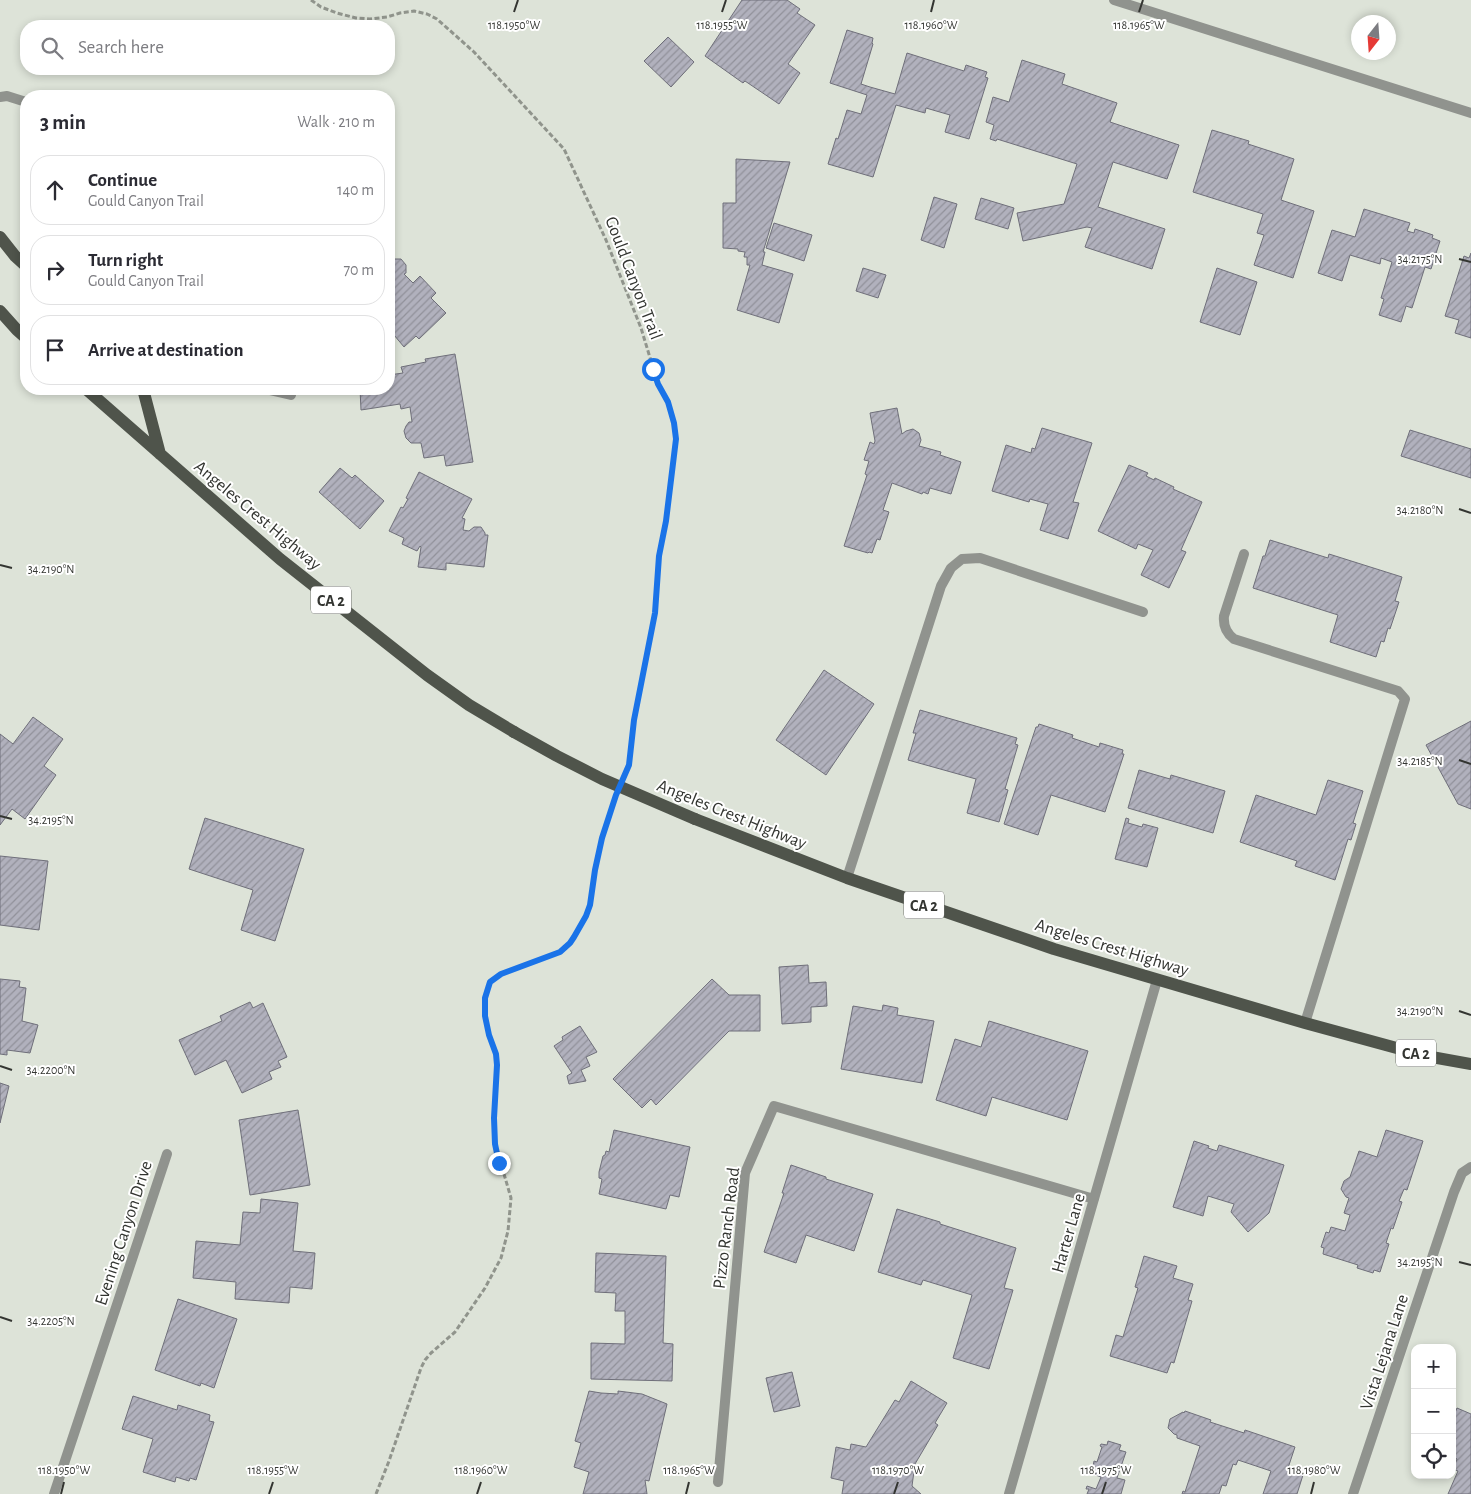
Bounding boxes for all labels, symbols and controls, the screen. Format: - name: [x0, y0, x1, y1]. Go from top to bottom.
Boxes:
- north arrow: [1351, 15, 1396, 60]
- text: 118.1950°W: [488, 19, 540, 31]
- text: 118.1955°W: [697, 19, 748, 31]
- text: 118.1960°W: [905, 19, 958, 31]
- text: 118.1965°W: [1113, 19, 1165, 31]
- search box: [20, 20, 395, 75]
- icon: search: [38, 34, 66, 62]
- text: Search here: [78, 38, 164, 57]
- text: 3 min: [40, 112, 86, 133]
- text: Walk · 210 m: [297, 114, 375, 130]
- text: Continue: [88, 171, 157, 190]
- icon: ahead: [41, 176, 69, 204]
- text: 140 m: [337, 182, 374, 198]
- text: Gould Canyon Trail: [88, 193, 204, 209]
- street label: Gould Canyon Trail: [601, 214, 665, 342]
- text: Turn right: [88, 251, 163, 270]
- text: 34.2175°N: [1398, 253, 1442, 265]
- icon: right: [41, 256, 69, 284]
- text: 70 m: [343, 262, 374, 278]
- text: Gould Canyon Trail: [88, 273, 204, 289]
- icon: arrive: [41, 336, 69, 364]
- text: Arrive at destination: [88, 341, 244, 360]
- route start: [642, 358, 665, 381]
- street label: Angeles Crest Highway: [190, 458, 324, 574]
- text: 34.2180°N: [1397, 504, 1443, 516]
- text: 34.2190°N: [28, 563, 74, 575]
- road number: CA 2: [311, 586, 351, 614]
- text: 34.2185°N: [1397, 755, 1443, 767]
- street label: Angeles Crest Highway: [654, 777, 809, 853]
- text: 34.2195°N: [28, 814, 74, 826]
- road number: CA 2: [904, 892, 944, 918]
- street label: Angeles Crest Highway: [1033, 916, 1191, 980]
- text: 34.2190°N: [1397, 1005, 1443, 1017]
- road number: CA 2: [1396, 1040, 1436, 1066]
- text: 34.2200°N: [27, 1064, 75, 1076]
- route end: [488, 1152, 511, 1175]
- street label: Evening Canyon Drive: [92, 1159, 156, 1308]
- street label: Pizzo Ranch Road: [711, 1166, 743, 1290]
- street label: Harter Lane: [1049, 1192, 1089, 1275]
- text: 34.2195°N: [1397, 1256, 1443, 1268]
- street label: Vista Lejana Lane: [1358, 1292, 1412, 1412]
- text: 34.2205°N: [27, 1315, 75, 1327]
- map controls: [1411, 1344, 1456, 1479]
- button: +: [1411, 1344, 1456, 1389]
- button: −: [1411, 1389, 1456, 1434]
- button: locate: [1411, 1434, 1456, 1479]
- text: 118.1950°W: [38, 1464, 90, 1476]
- text: 118.1955°W: [248, 1464, 299, 1476]
- text: 118.1960°W: [455, 1464, 508, 1476]
- text: 118.1965°W: [663, 1464, 715, 1476]
- text: 118.1970°W: [872, 1464, 924, 1476]
- text: 118.1975°W: [1081, 1464, 1132, 1476]
- text: 118.1980°W: [1288, 1464, 1341, 1476]

